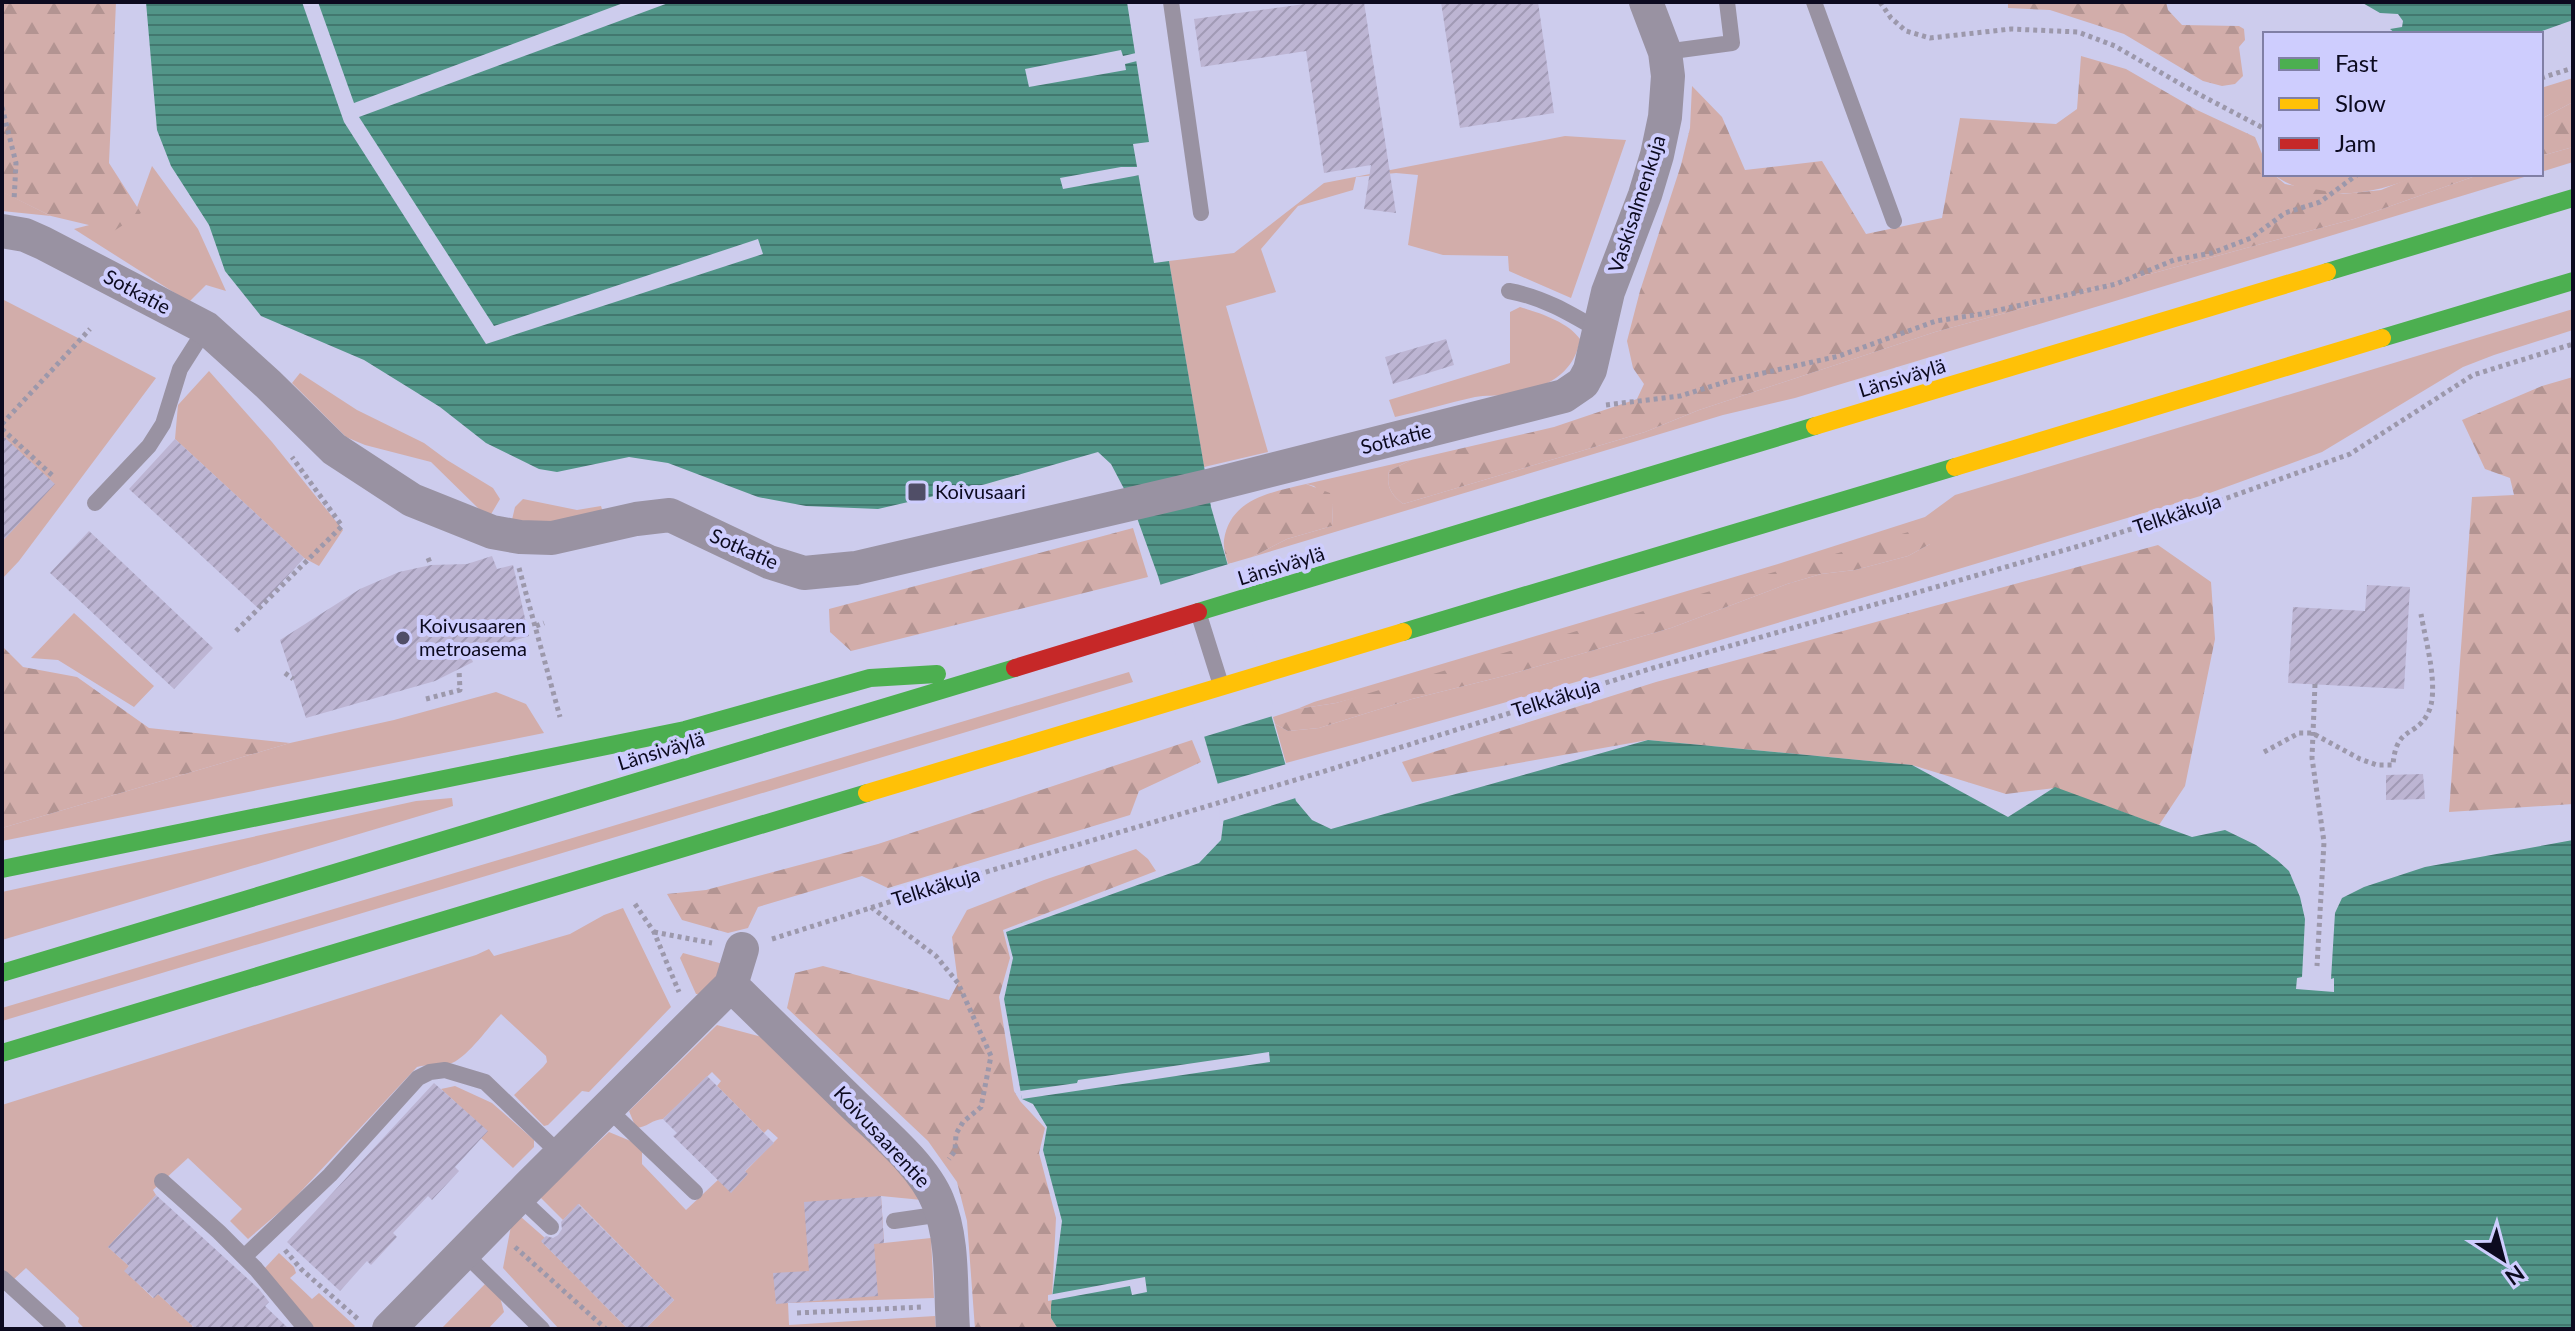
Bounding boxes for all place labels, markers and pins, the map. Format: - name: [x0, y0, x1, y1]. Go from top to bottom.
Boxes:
- place label: Koivusaari: [935, 479, 1026, 503]
- marker: Koivusaari: [906, 481, 928, 503]
- place label: Koivusaaren metroasema: [419, 613, 527, 660]
- marker: Koivusaaren metroasema: [394, 629, 412, 647]

